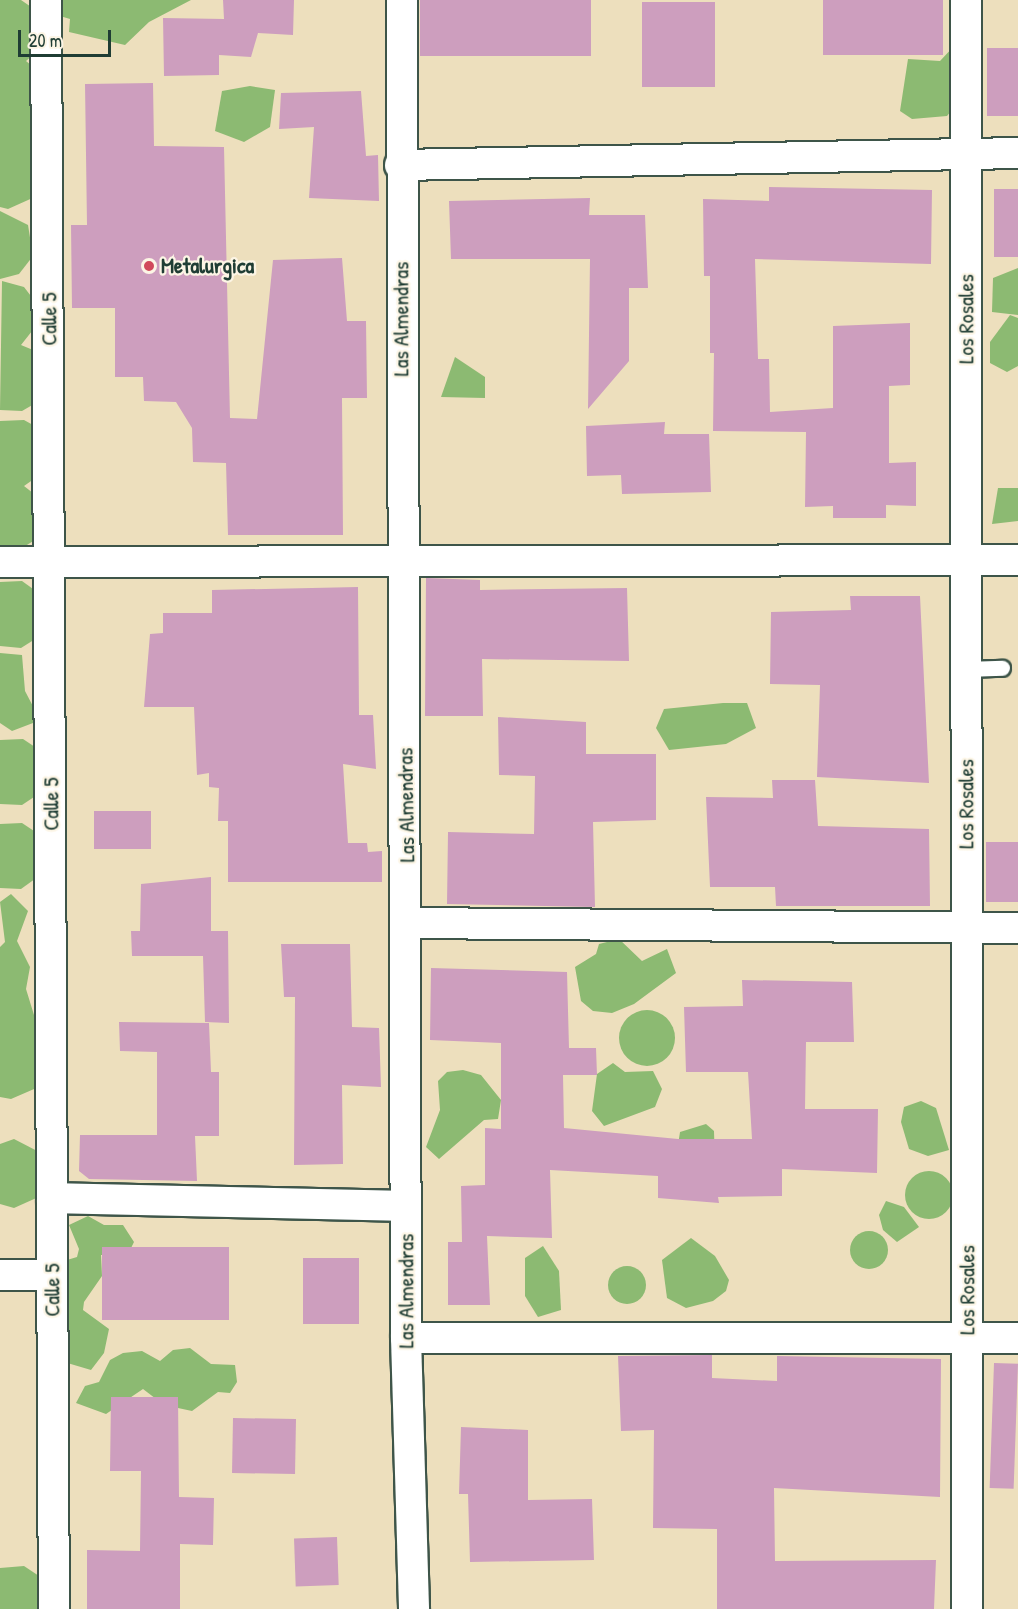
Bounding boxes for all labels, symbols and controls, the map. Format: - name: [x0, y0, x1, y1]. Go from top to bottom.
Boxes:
- scale bar: [21, 18, 114, 56]
- text: 20 m: [29, 28, 62, 53]
- place label: Metalurgica: [161, 253, 254, 279]
- marker: Metalurgica: [142, 259, 156, 273]
- street label: Las Almendras: [388, 262, 414, 376]
- street label: Los Rosales: [953, 274, 979, 364]
- street label: Calle 5: [36, 292, 62, 346]
- street label: Las Almendras: [392, 747, 420, 863]
- street label: Los Rosales: [953, 759, 979, 849]
- street label: Calle 5: [38, 777, 64, 831]
- street label: Las Almendras: [393, 1234, 419, 1348]
- street label: Los Rosales: [954, 1245, 980, 1335]
- street label: Calle 5: [39, 1263, 65, 1317]

